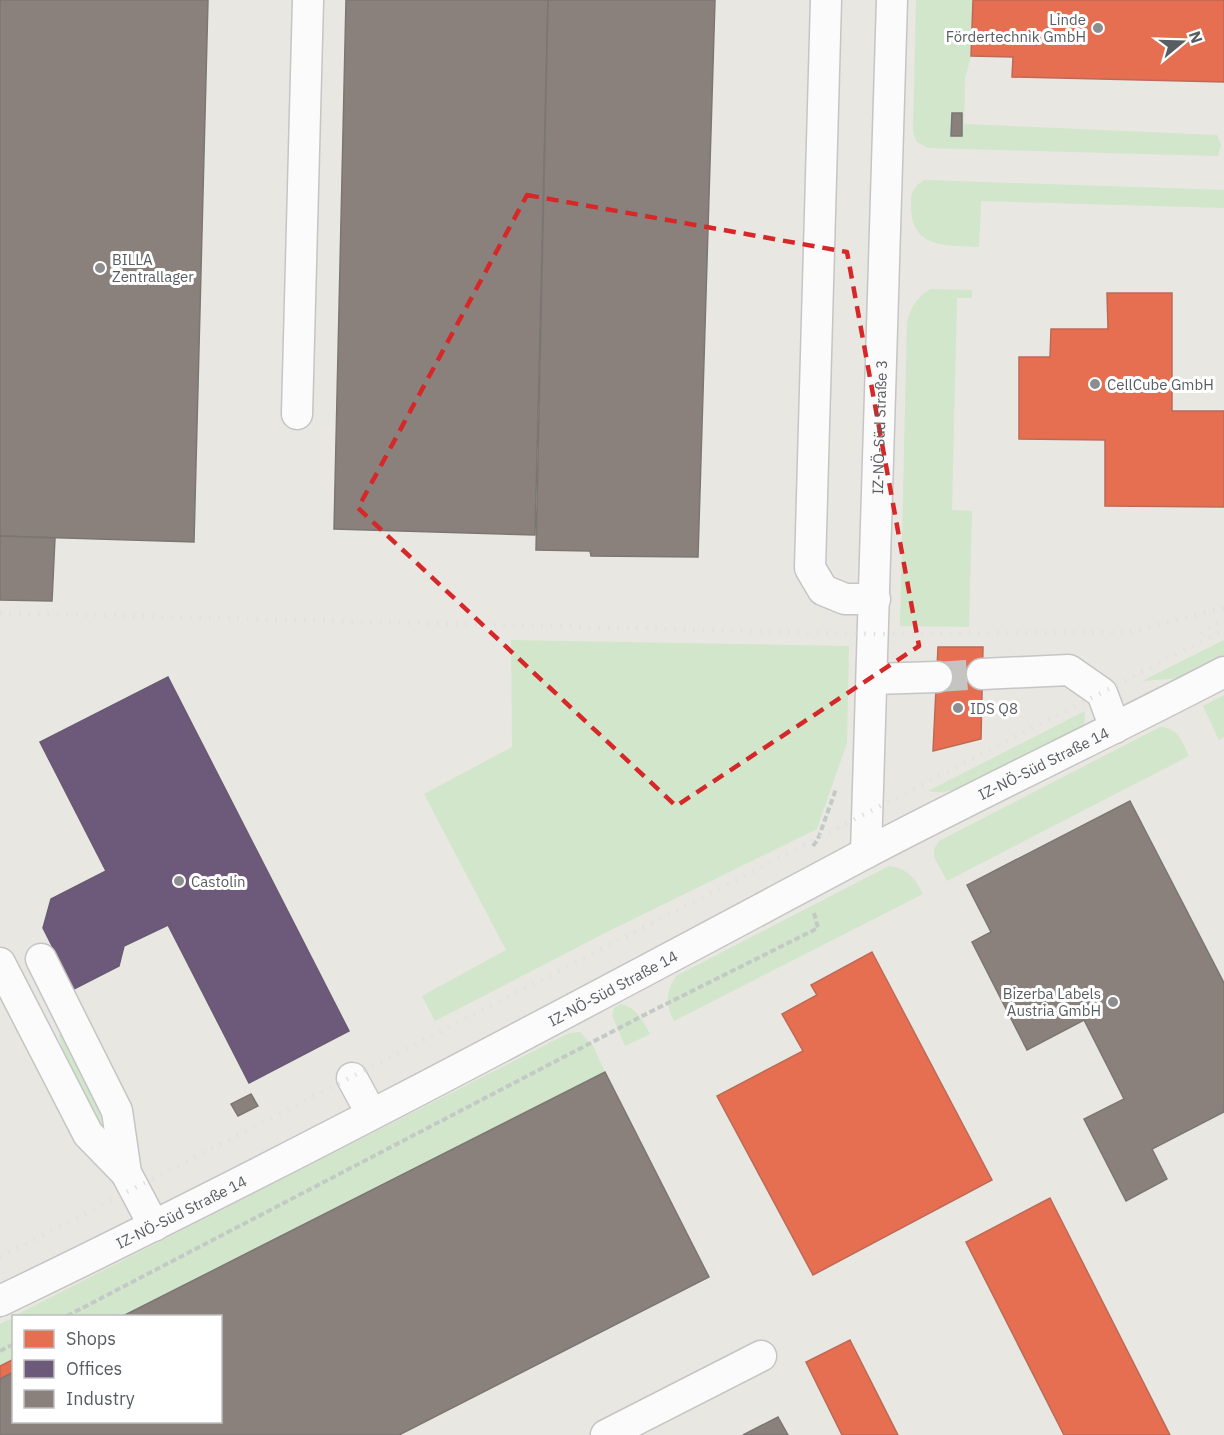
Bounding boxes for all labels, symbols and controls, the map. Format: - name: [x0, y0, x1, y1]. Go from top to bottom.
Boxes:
- place label: Linde Fördertechnik GmbH: [946, 10, 1086, 46]
- north arrow: [1152, 12, 1212, 72]
- marker: Linde Fördertechnik GmbH: [1091, 21, 1105, 35]
- text: N: [1185, 28, 1208, 46]
- place label: BILLA Zentrallager: [112, 250, 194, 286]
- marker: BILLA Zentrallager: [93, 261, 107, 275]
- street label: IZ-NÖ-Süd Straße 3: [867, 360, 891, 495]
- place label: CellCube GmbH: [1107, 375, 1214, 394]
- marker: CellCube GmbH: [1088, 377, 1102, 391]
- place label: IDS Q8: [970, 699, 1018, 718]
- marker: IDS Q8: [951, 701, 965, 715]
- street label: IZ-NÖ-Süd Straße 14: [975, 723, 1112, 804]
- place label: Castolin: [191, 872, 245, 891]
- marker: Castolin: [172, 874, 186, 888]
- street label: IZ-NÖ-Süd Straße 14: [545, 946, 681, 1030]
- place label: Bizerba Labels Austria GmbH: [1003, 984, 1101, 1020]
- marker: Bizerba Labels Austria GmbH: [1106, 995, 1120, 1009]
- street label: IZ-NÖ-Süd Straße 14: [113, 1171, 250, 1252]
- legend: [12, 1315, 222, 1423]
- text: Shops: [66, 1327, 116, 1350]
- text: Offices: [66, 1357, 122, 1380]
- text: Industry: [66, 1387, 135, 1410]

